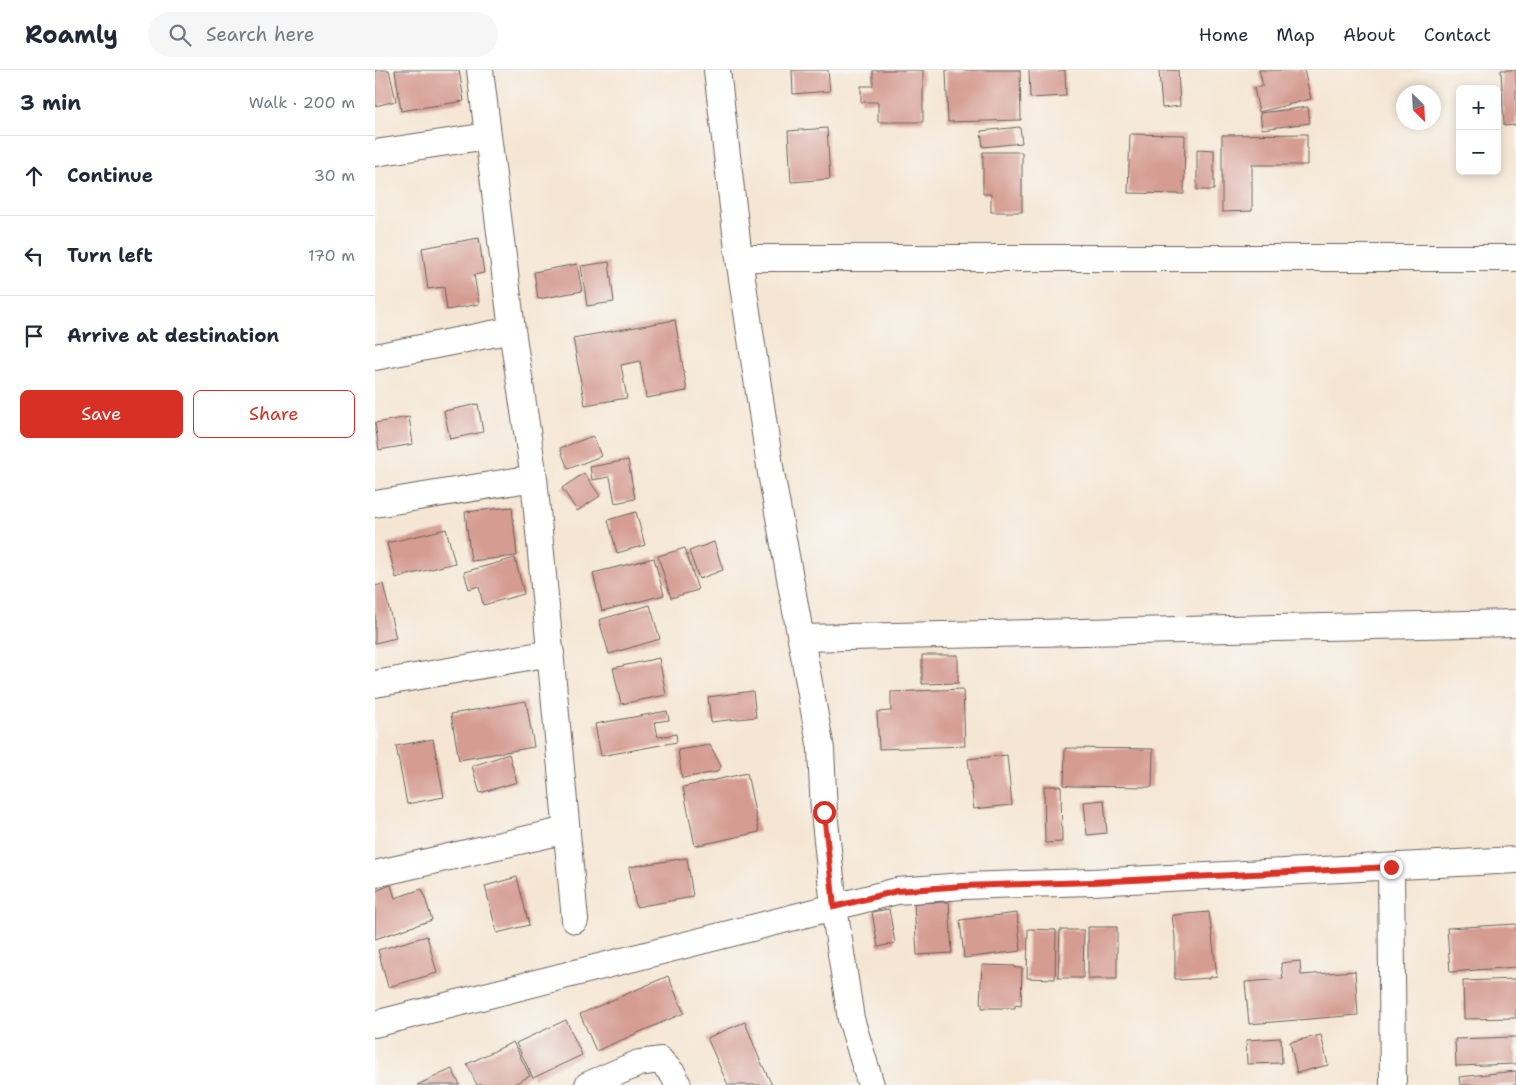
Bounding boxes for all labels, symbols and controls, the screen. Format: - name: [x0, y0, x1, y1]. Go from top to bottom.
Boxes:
- search box: [148, 12, 498, 57]
- text: Roamly: [25, 19, 118, 51]
- icon: search: [166, 21, 194, 49]
- text: Search here: [206, 22, 315, 47]
- text: Home: [1199, 23, 1248, 47]
- text: Map: [1276, 23, 1315, 47]
- text: About: [1343, 23, 1396, 47]
- text: Contact: [1424, 23, 1491, 47]
- north arrow: [1396, 85, 1441, 130]
- map controls: [1456, 85, 1501, 175]
- button: +: [1456, 85, 1501, 130]
- text: 3 min: [20, 89, 81, 117]
- text: Walk · 200 m: [249, 92, 355, 113]
- button: −: [1456, 130, 1501, 175]
- icon: ahead: [20, 162, 48, 190]
- text: Continue: [67, 163, 153, 188]
- text: 30 m: [314, 165, 355, 186]
- icon: left: [20, 242, 48, 270]
- text: Turn left: [67, 243, 153, 268]
- text: 170 m: [308, 245, 355, 266]
- icon: arrive: [20, 322, 48, 350]
- text: Arrive at destination: [67, 323, 279, 348]
- button: Save: [20, 390, 183, 438]
- button: Share: [193, 390, 355, 438]
- route start: [813, 801, 836, 824]
- route end: [1380, 856, 1403, 879]

